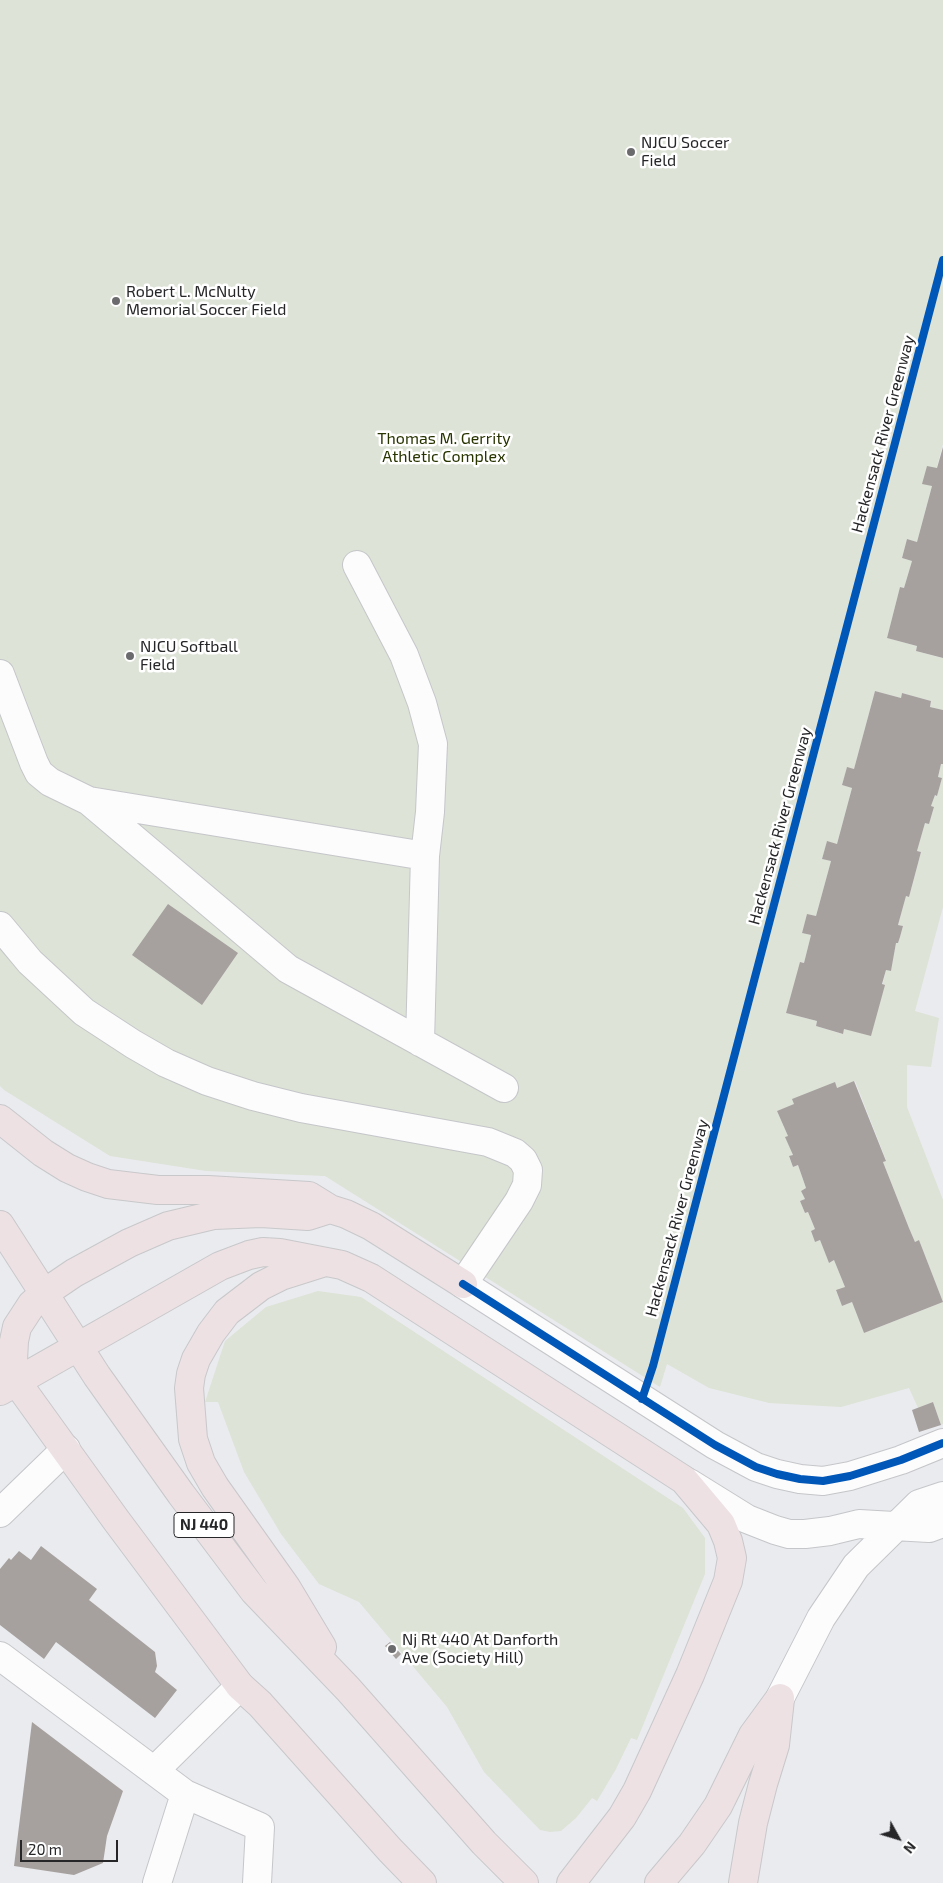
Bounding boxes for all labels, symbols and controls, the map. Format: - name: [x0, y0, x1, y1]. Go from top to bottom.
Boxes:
- place label: NJCU Soccer Field: [641, 133, 730, 171]
- marker: NJCU Soccer Field: [625, 146, 637, 158]
- place label: Robert L. McNulty Memorial Soccer Field: [126, 282, 286, 320]
- marker: Robert L. McNulty Memorial Soccer Field: [110, 295, 122, 307]
- street label: Hackensack River Greenway: [847, 333, 919, 535]
- park label: Thomas M. Gerrity Athletic Complex: [377, 429, 511, 467]
- place label: NJCU Softball Field: [140, 637, 238, 675]
- marker: NJCU Softball Field: [124, 650, 136, 662]
- street label: Hackensack River Greenway: [744, 725, 816, 927]
- street label: Hackensack River Greenway: [641, 1117, 713, 1319]
- road number: NJ 440: [174, 1512, 234, 1538]
- place label: Nj Rt 440 At Danforth Ave (Society Hill): [402, 1630, 558, 1668]
- marker: Nj Rt 440 At Danforth Ave (Society Hill): [386, 1643, 398, 1655]
- north arrow: [873, 1813, 923, 1863]
- scale bar: [22, 1830, 120, 1862]
- text: N: [900, 1838, 920, 1857]
- text: 20 m: [28, 1840, 62, 1858]

